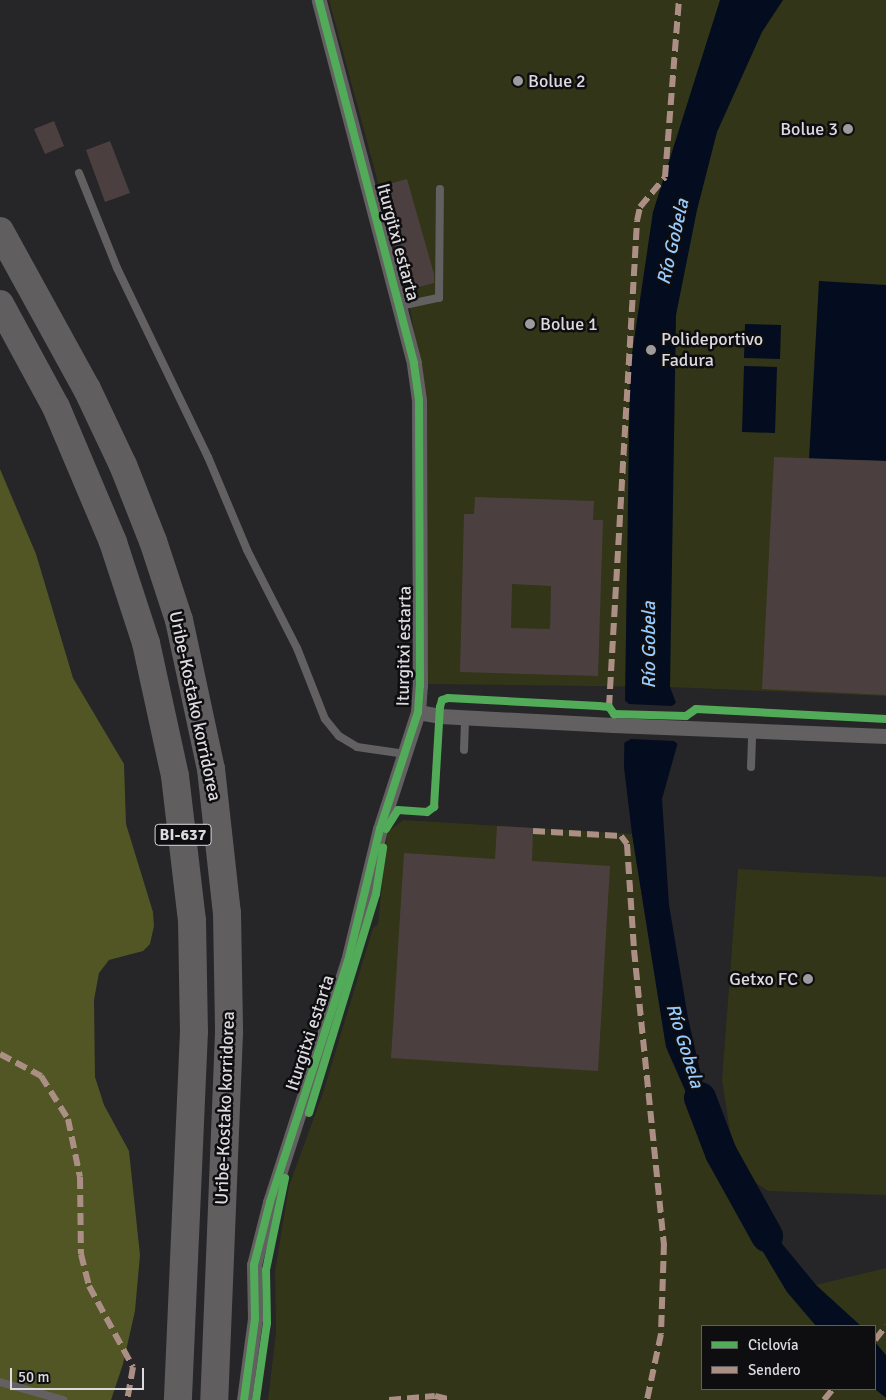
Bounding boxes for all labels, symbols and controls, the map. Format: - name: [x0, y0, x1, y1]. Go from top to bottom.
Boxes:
- place label: Bolue 2: [528, 70, 586, 92]
- marker: Bolue 2: [512, 75, 524, 87]
- place label: Bolue 3: [780, 118, 838, 140]
- marker: Bolue 3: [842, 123, 854, 135]
- street label: Iturgitxi estarta: [372, 181, 424, 303]
- water label: Río Gobela: [653, 197, 695, 287]
- place label: Bolue 1: [540, 313, 598, 335]
- marker: Bolue 1: [524, 318, 536, 330]
- place label: Polideportivo Fadura: [661, 329, 763, 372]
- marker: Polideportivo Fadura: [645, 344, 657, 356]
- street label: Iturgitxi estarta: [392, 585, 416, 707]
- water label: Río Gobela: [639, 601, 661, 689]
- street label: Uribe-Kostako korridorea: [164, 609, 226, 803]
- road number: BI-637: [154, 822, 212, 848]
- place label: Getxo FC: [729, 968, 798, 990]
- street label: Iturgitxi estarta: [281, 972, 339, 1094]
- marker: Getxo FC: [802, 973, 814, 985]
- water label: Río Gobela: [660, 1001, 708, 1091]
- street label: Uribe-Kostako korridorea: [211, 1011, 239, 1205]
- legend: [701, 1325, 876, 1390]
- text: Ciclovía: [748, 1336, 799, 1354]
- scale bar: [12, 1358, 146, 1390]
- text: Sendero: [748, 1361, 801, 1379]
- text: 50 m: [18, 1368, 49, 1386]

